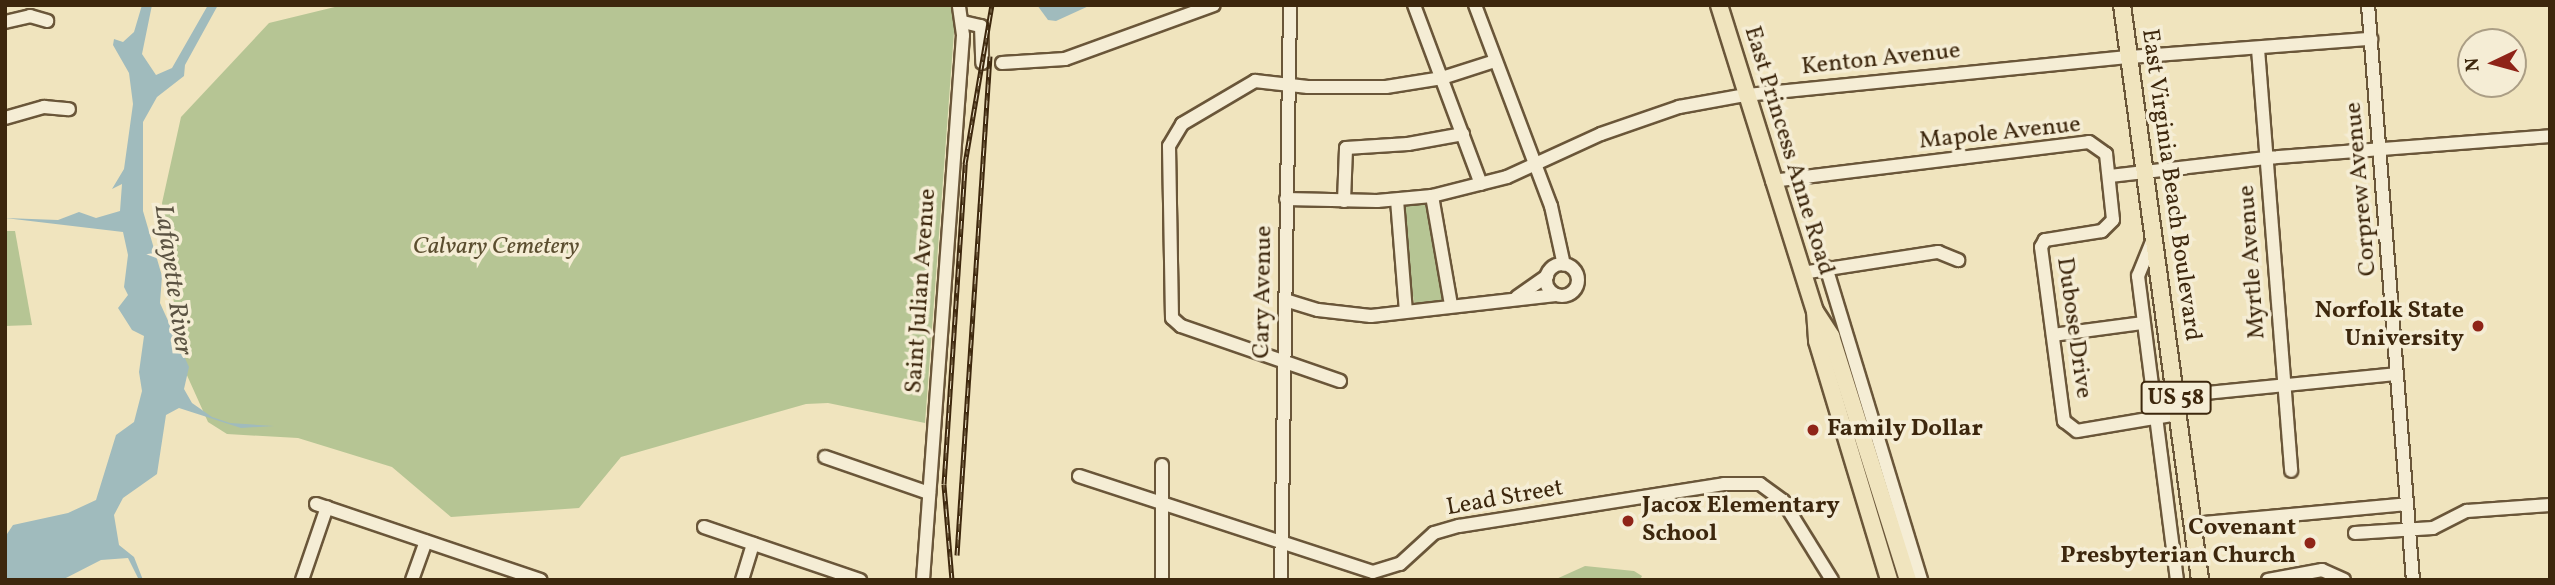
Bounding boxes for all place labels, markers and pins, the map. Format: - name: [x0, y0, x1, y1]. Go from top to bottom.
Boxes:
- place label: Norfolk State University: [2315, 298, 2464, 354]
- marker: Norfolk State University: [2470, 318, 2486, 334]
- place label: Family Dollar: [1827, 416, 1983, 444]
- marker: Family Dollar: [1805, 422, 1821, 438]
- place label: Jacox Elementary School: [1642, 493, 1840, 549]
- marker: Jacox Elementary School: [1620, 513, 1636, 529]
- place label: Covenant Presbyterian Church: [2060, 515, 2296, 571]
- marker: Covenant Presbyterian Church: [2302, 535, 2318, 551]

